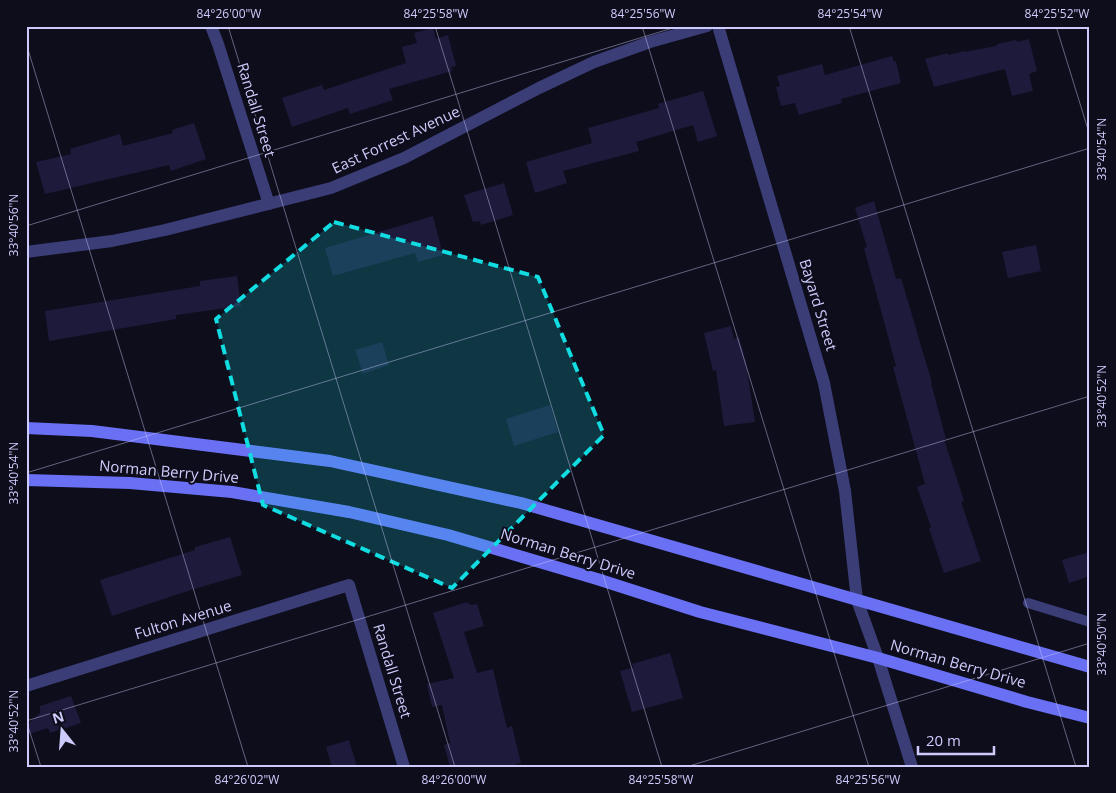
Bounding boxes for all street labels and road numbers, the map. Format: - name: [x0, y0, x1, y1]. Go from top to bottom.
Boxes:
- street label: Randall Street: [233, 60, 281, 159]
- street label: East Forrest Avenue: [328, 101, 463, 178]
- street label: Bayard Street: [796, 256, 842, 353]
- street label: Norman Berry Drive: [98, 455, 240, 487]
- street label: Norman Berry Drive: [498, 523, 638, 583]
- street label: Fulton Avenue: [132, 595, 234, 643]
- street label: Randall Street: [369, 621, 417, 720]
- street label: Norman Berry Drive: [888, 634, 1028, 692]

